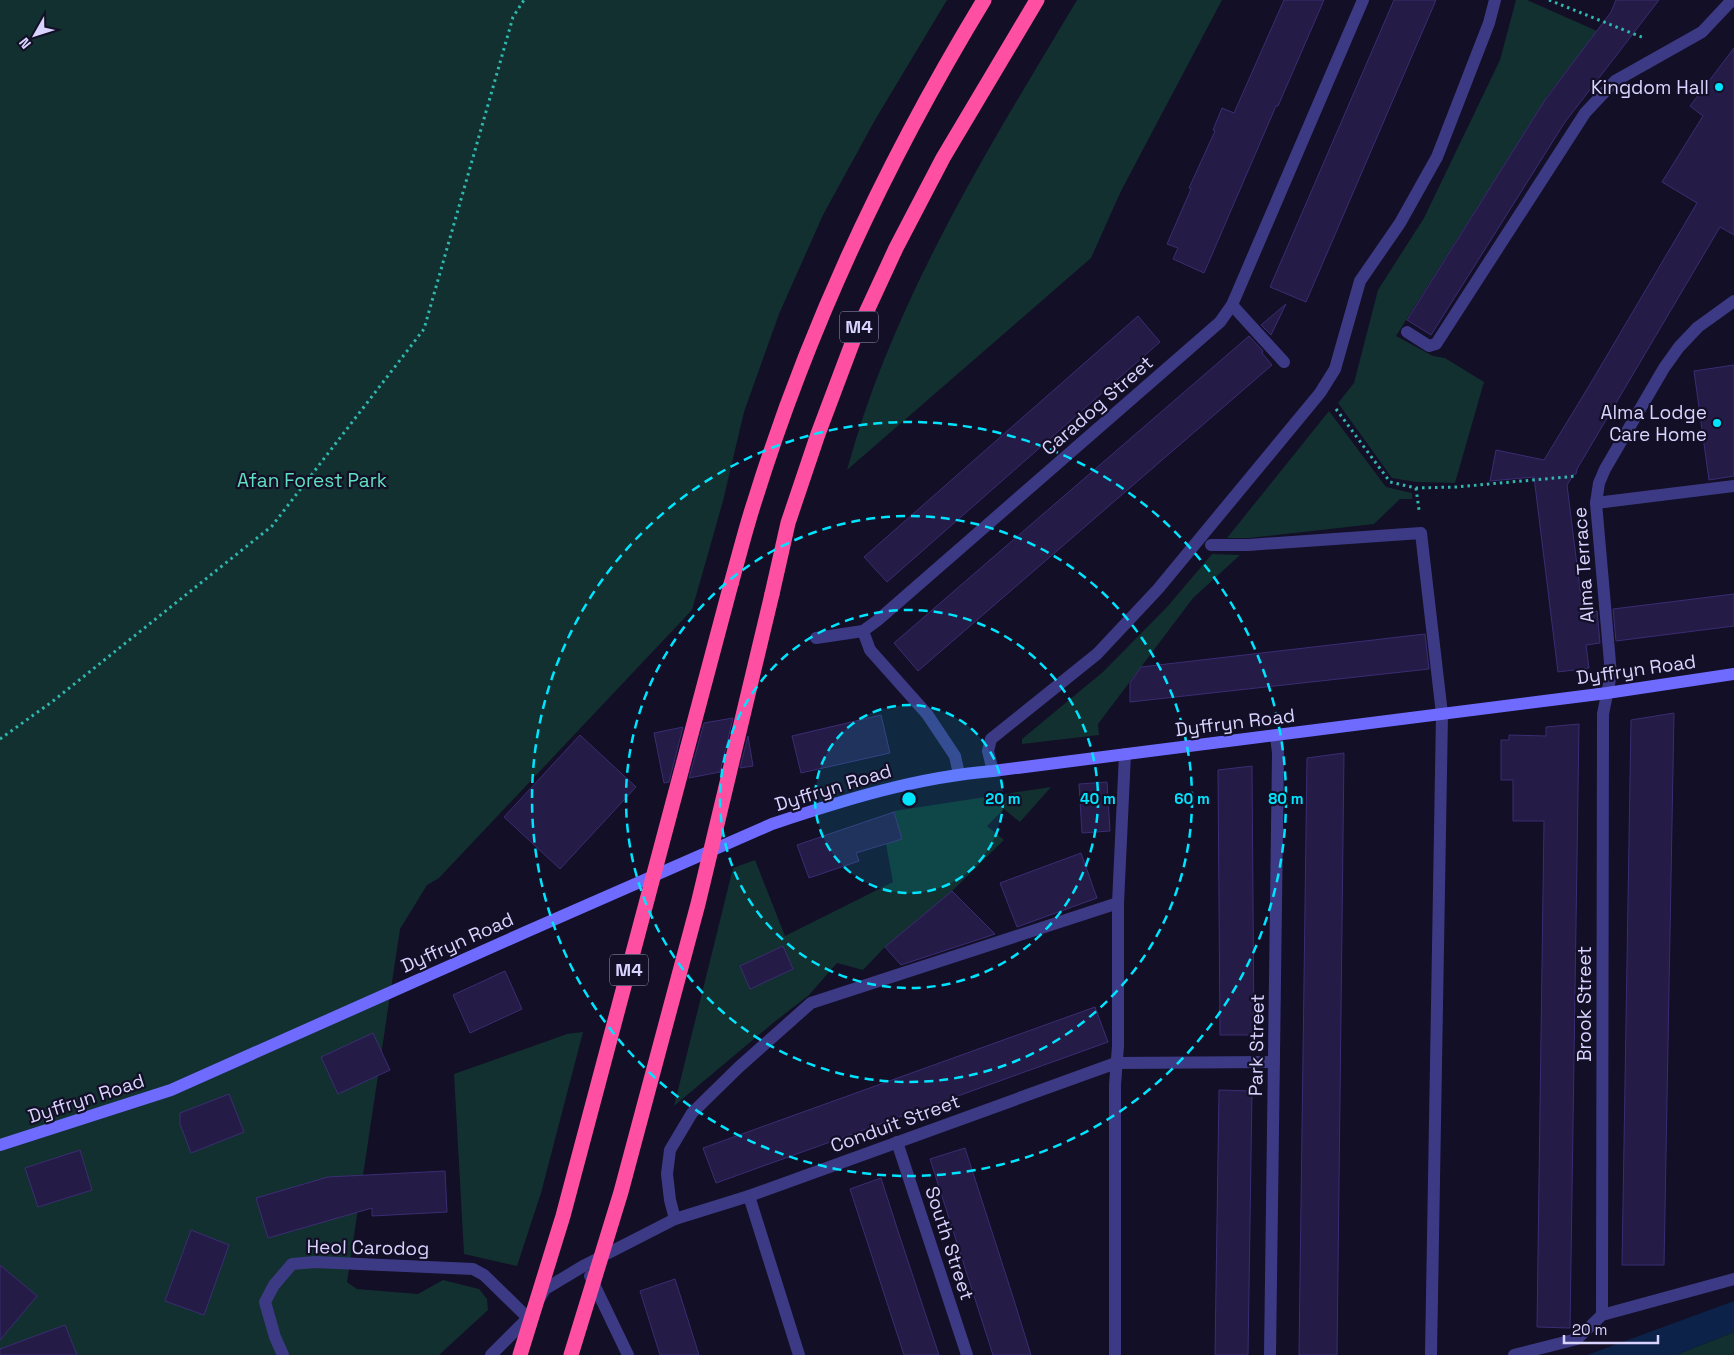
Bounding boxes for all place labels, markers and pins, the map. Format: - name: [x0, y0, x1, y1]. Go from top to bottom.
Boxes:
- place label: Kingdom Hall: [1591, 75, 1709, 100]
- marker: Kingdom Hall: [1713, 81, 1725, 93]
- place label: Alma Lodge Care Home: [1600, 400, 1707, 447]
- marker: Alma Lodge Care Home: [1711, 417, 1723, 429]
- centre of rings: [900, 790, 918, 808]

